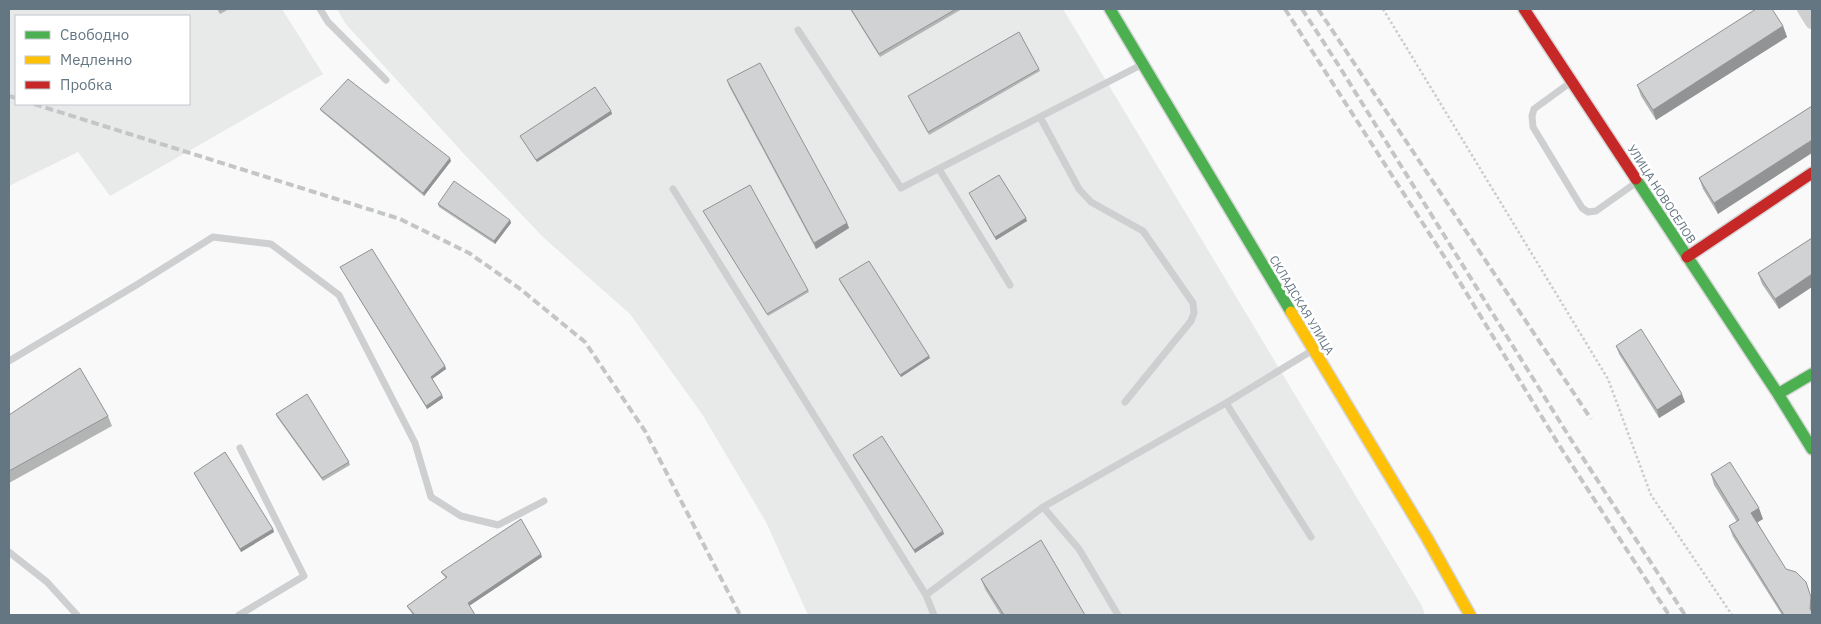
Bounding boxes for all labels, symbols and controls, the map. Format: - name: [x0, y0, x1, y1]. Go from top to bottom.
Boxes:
- legend: [15, 15, 190, 105]
- text: Свободно: [60, 25, 129, 44]
- text: Медленно: [60, 50, 132, 69]
- text: Пробка: [60, 75, 112, 94]
- street label: УЛИЦА НОВОСЕЛОВ: [1624, 142, 1700, 246]
- street label: СКЛАДСКАЯ УЛИЦА: [1266, 253, 1338, 358]

